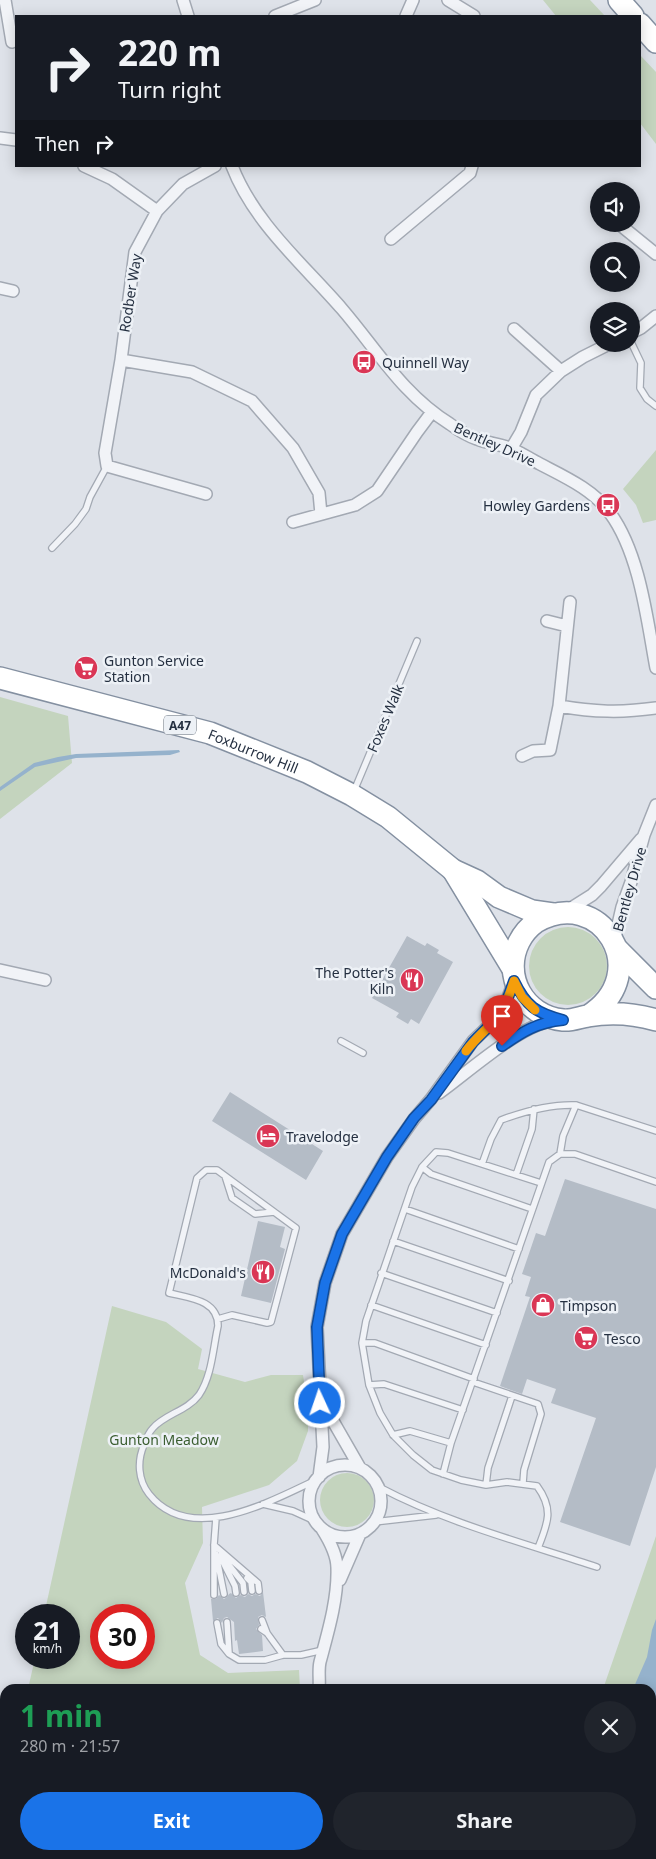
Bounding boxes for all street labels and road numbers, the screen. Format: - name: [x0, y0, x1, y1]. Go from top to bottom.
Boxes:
- street label: Rodber Way: [114, 251, 146, 334]
- street label: Bentley Drive: [451, 418, 539, 470]
- street label: Foxes Walk: [362, 680, 408, 755]
- road number: A47: [164, 716, 196, 734]
- street label: Foxburrow Hill: [206, 724, 301, 777]
- street label: Bentley Drive: [608, 844, 650, 934]

